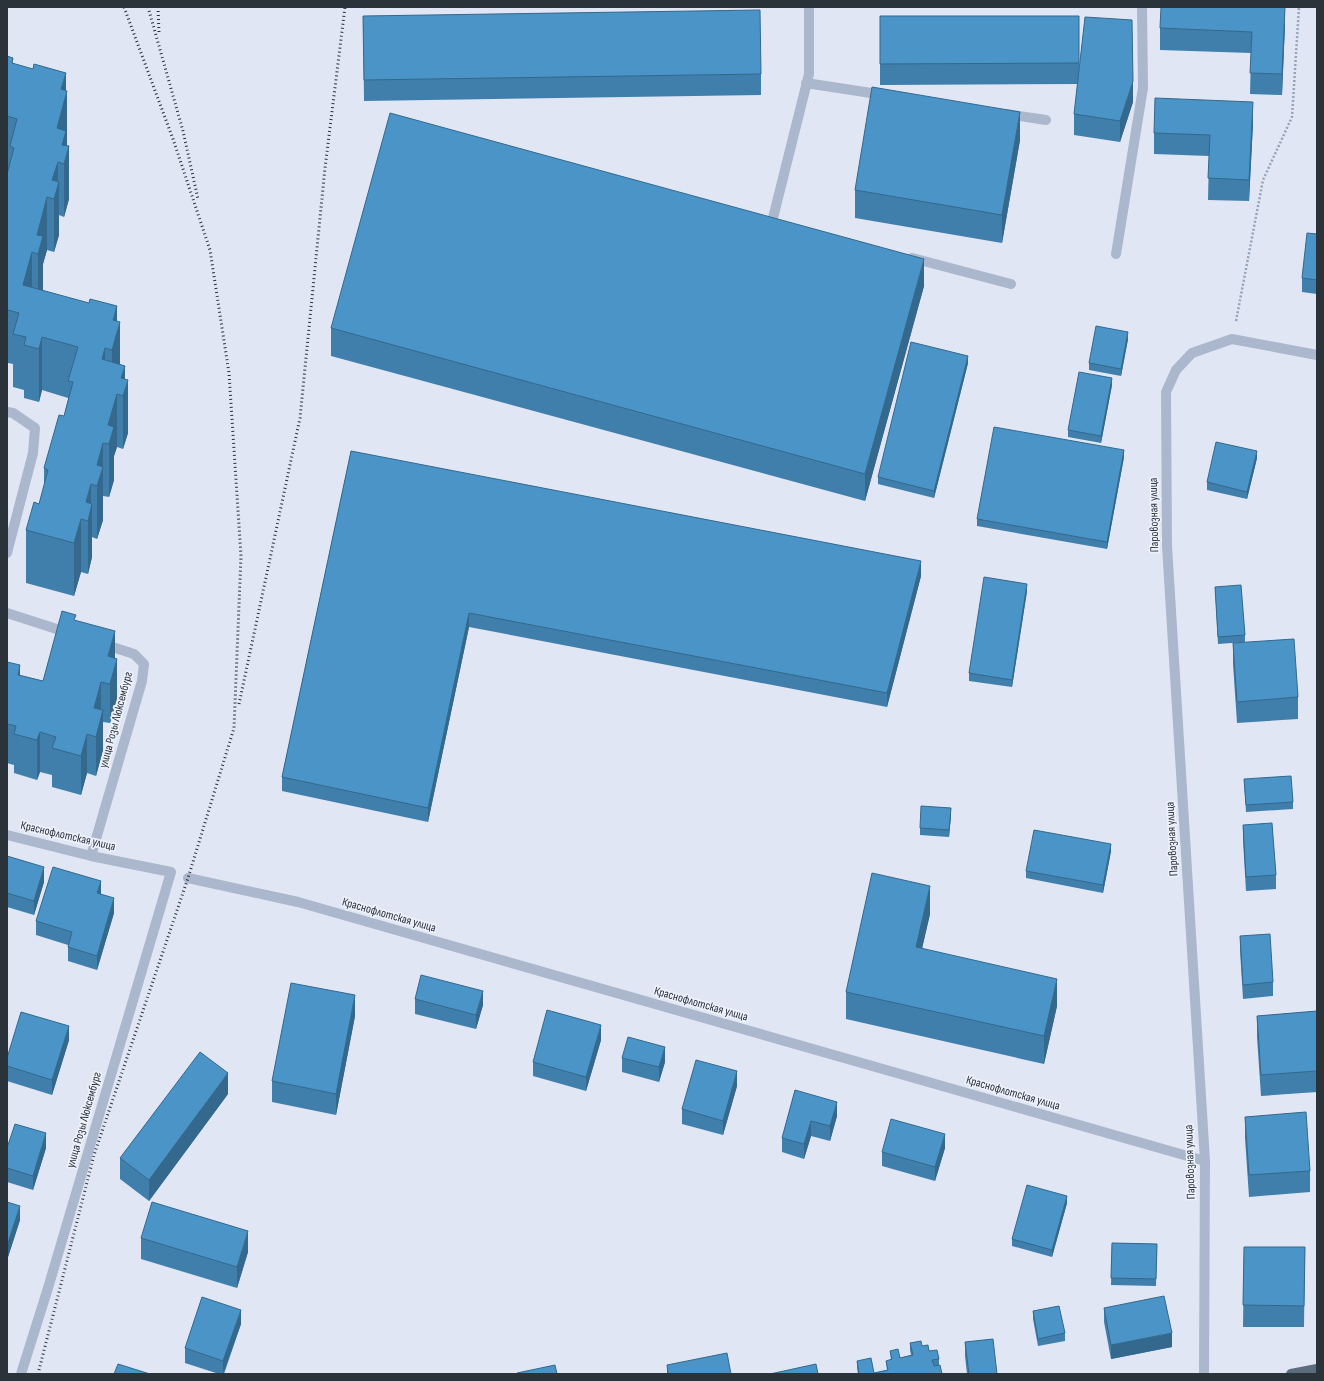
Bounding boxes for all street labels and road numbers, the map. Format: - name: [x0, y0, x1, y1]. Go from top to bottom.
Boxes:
- street label: Паровозная улица: [1146, 477, 1162, 552]
- street label: улица Розы Люксембург: [96, 670, 136, 770]
- street label: Паровозная улица: [1163, 801, 1181, 877]
- street label: Краснофлотская улица: [19, 818, 117, 854]
- street label: Краснофлотская улица: [340, 894, 438, 936]
- street label: Краснофлотская улица: [652, 983, 750, 1025]
- street label: улица Розы Люксембург: [63, 1070, 105, 1170]
- street label: Краснофлотская улица: [964, 1072, 1062, 1114]
- street label: Паровозная улица: [1181, 1124, 1199, 1200]

